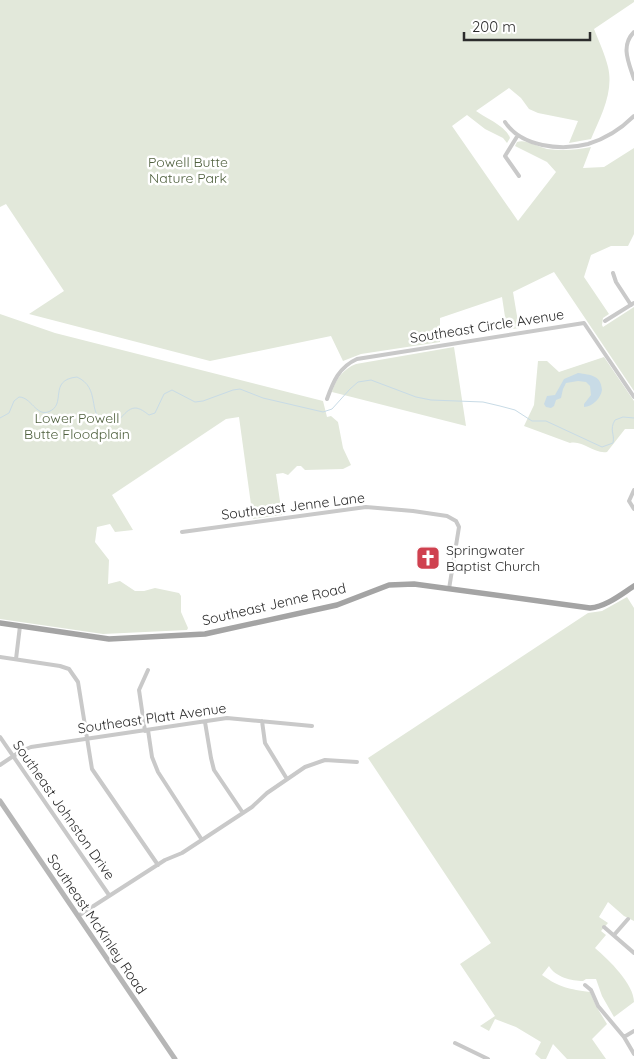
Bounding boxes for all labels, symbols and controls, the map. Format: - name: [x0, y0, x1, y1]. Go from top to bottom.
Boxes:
- scale bar: [464, 10, 590, 42]
- text: 200 m: [472, 17, 516, 36]
- park label: Powell Butte Nature Park: [148, 153, 228, 187]
- street label: Southeast Circle Avenue: [409, 305, 565, 347]
- park label: Lower Powell Butte Floodplain: [24, 409, 130, 443]
- street label: Southeast Jenne Lane: [220, 488, 366, 524]
- place label: Springwater Baptist Church: [446, 541, 540, 575]
- church icon: Springwater Baptist Church: [415, 545, 441, 571]
- street label: Southeast Jenne Road: [200, 579, 348, 629]
- street label: Southeast Platt Avenue: [77, 699, 228, 737]
- street label: Southeast Johnston Drive: [9, 737, 119, 883]
- street label: Southeast McKinley Road: [43, 850, 151, 998]

